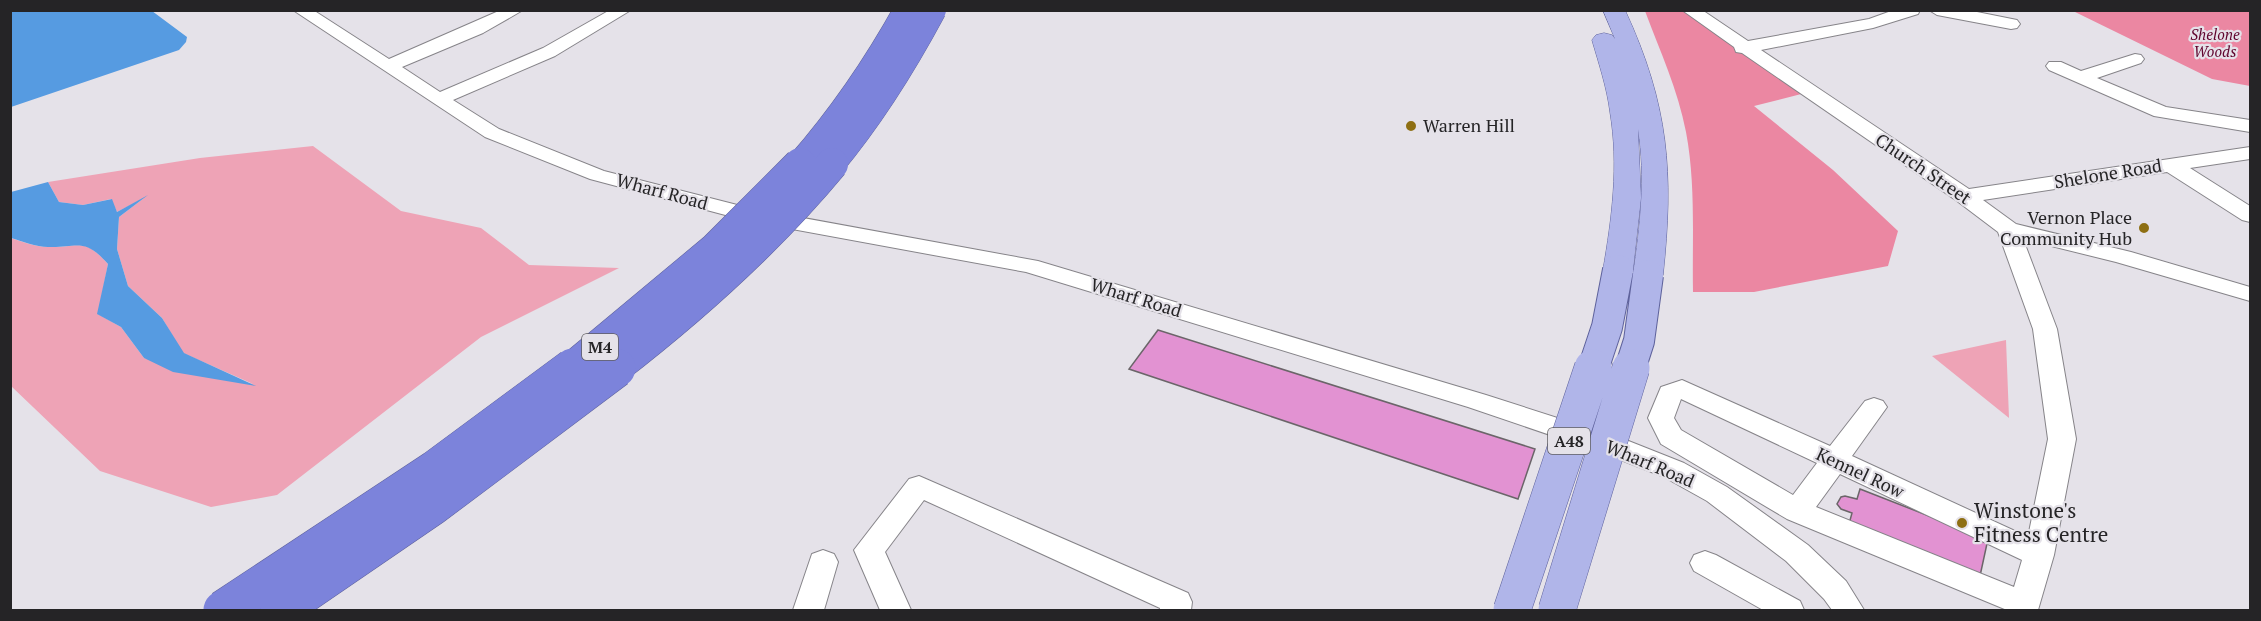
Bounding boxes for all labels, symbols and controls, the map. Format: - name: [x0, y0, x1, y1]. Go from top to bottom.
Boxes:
- park label: Shelone Woods: [2190, 24, 2240, 61]
- place label: Warren Hill: [1423, 113, 1515, 137]
- marker: Warren Hill: [1404, 119, 1418, 133]
- street label: Church Street: [1871, 127, 1976, 209]
- street label: Shelone Road: [2052, 153, 2164, 193]
- street label: Wharf Road: [614, 167, 711, 215]
- place label: Vernon Place Community Hub: [2000, 205, 2132, 250]
- marker: Vernon Place Community Hub: [2137, 221, 2151, 235]
- street label: Wharf Road: [1088, 272, 1185, 322]
- road number: M4: [582, 334, 618, 360]
- road number: A48: [1548, 428, 1590, 454]
- street label: Wharf Road: [1602, 434, 1698, 493]
- street label: Kennel Row: [1813, 441, 1909, 503]
- place label: Winstone's Fitness Centre: [1974, 496, 2108, 548]
- marker: Winstone's Fitness Centre: [1955, 516, 1969, 530]

